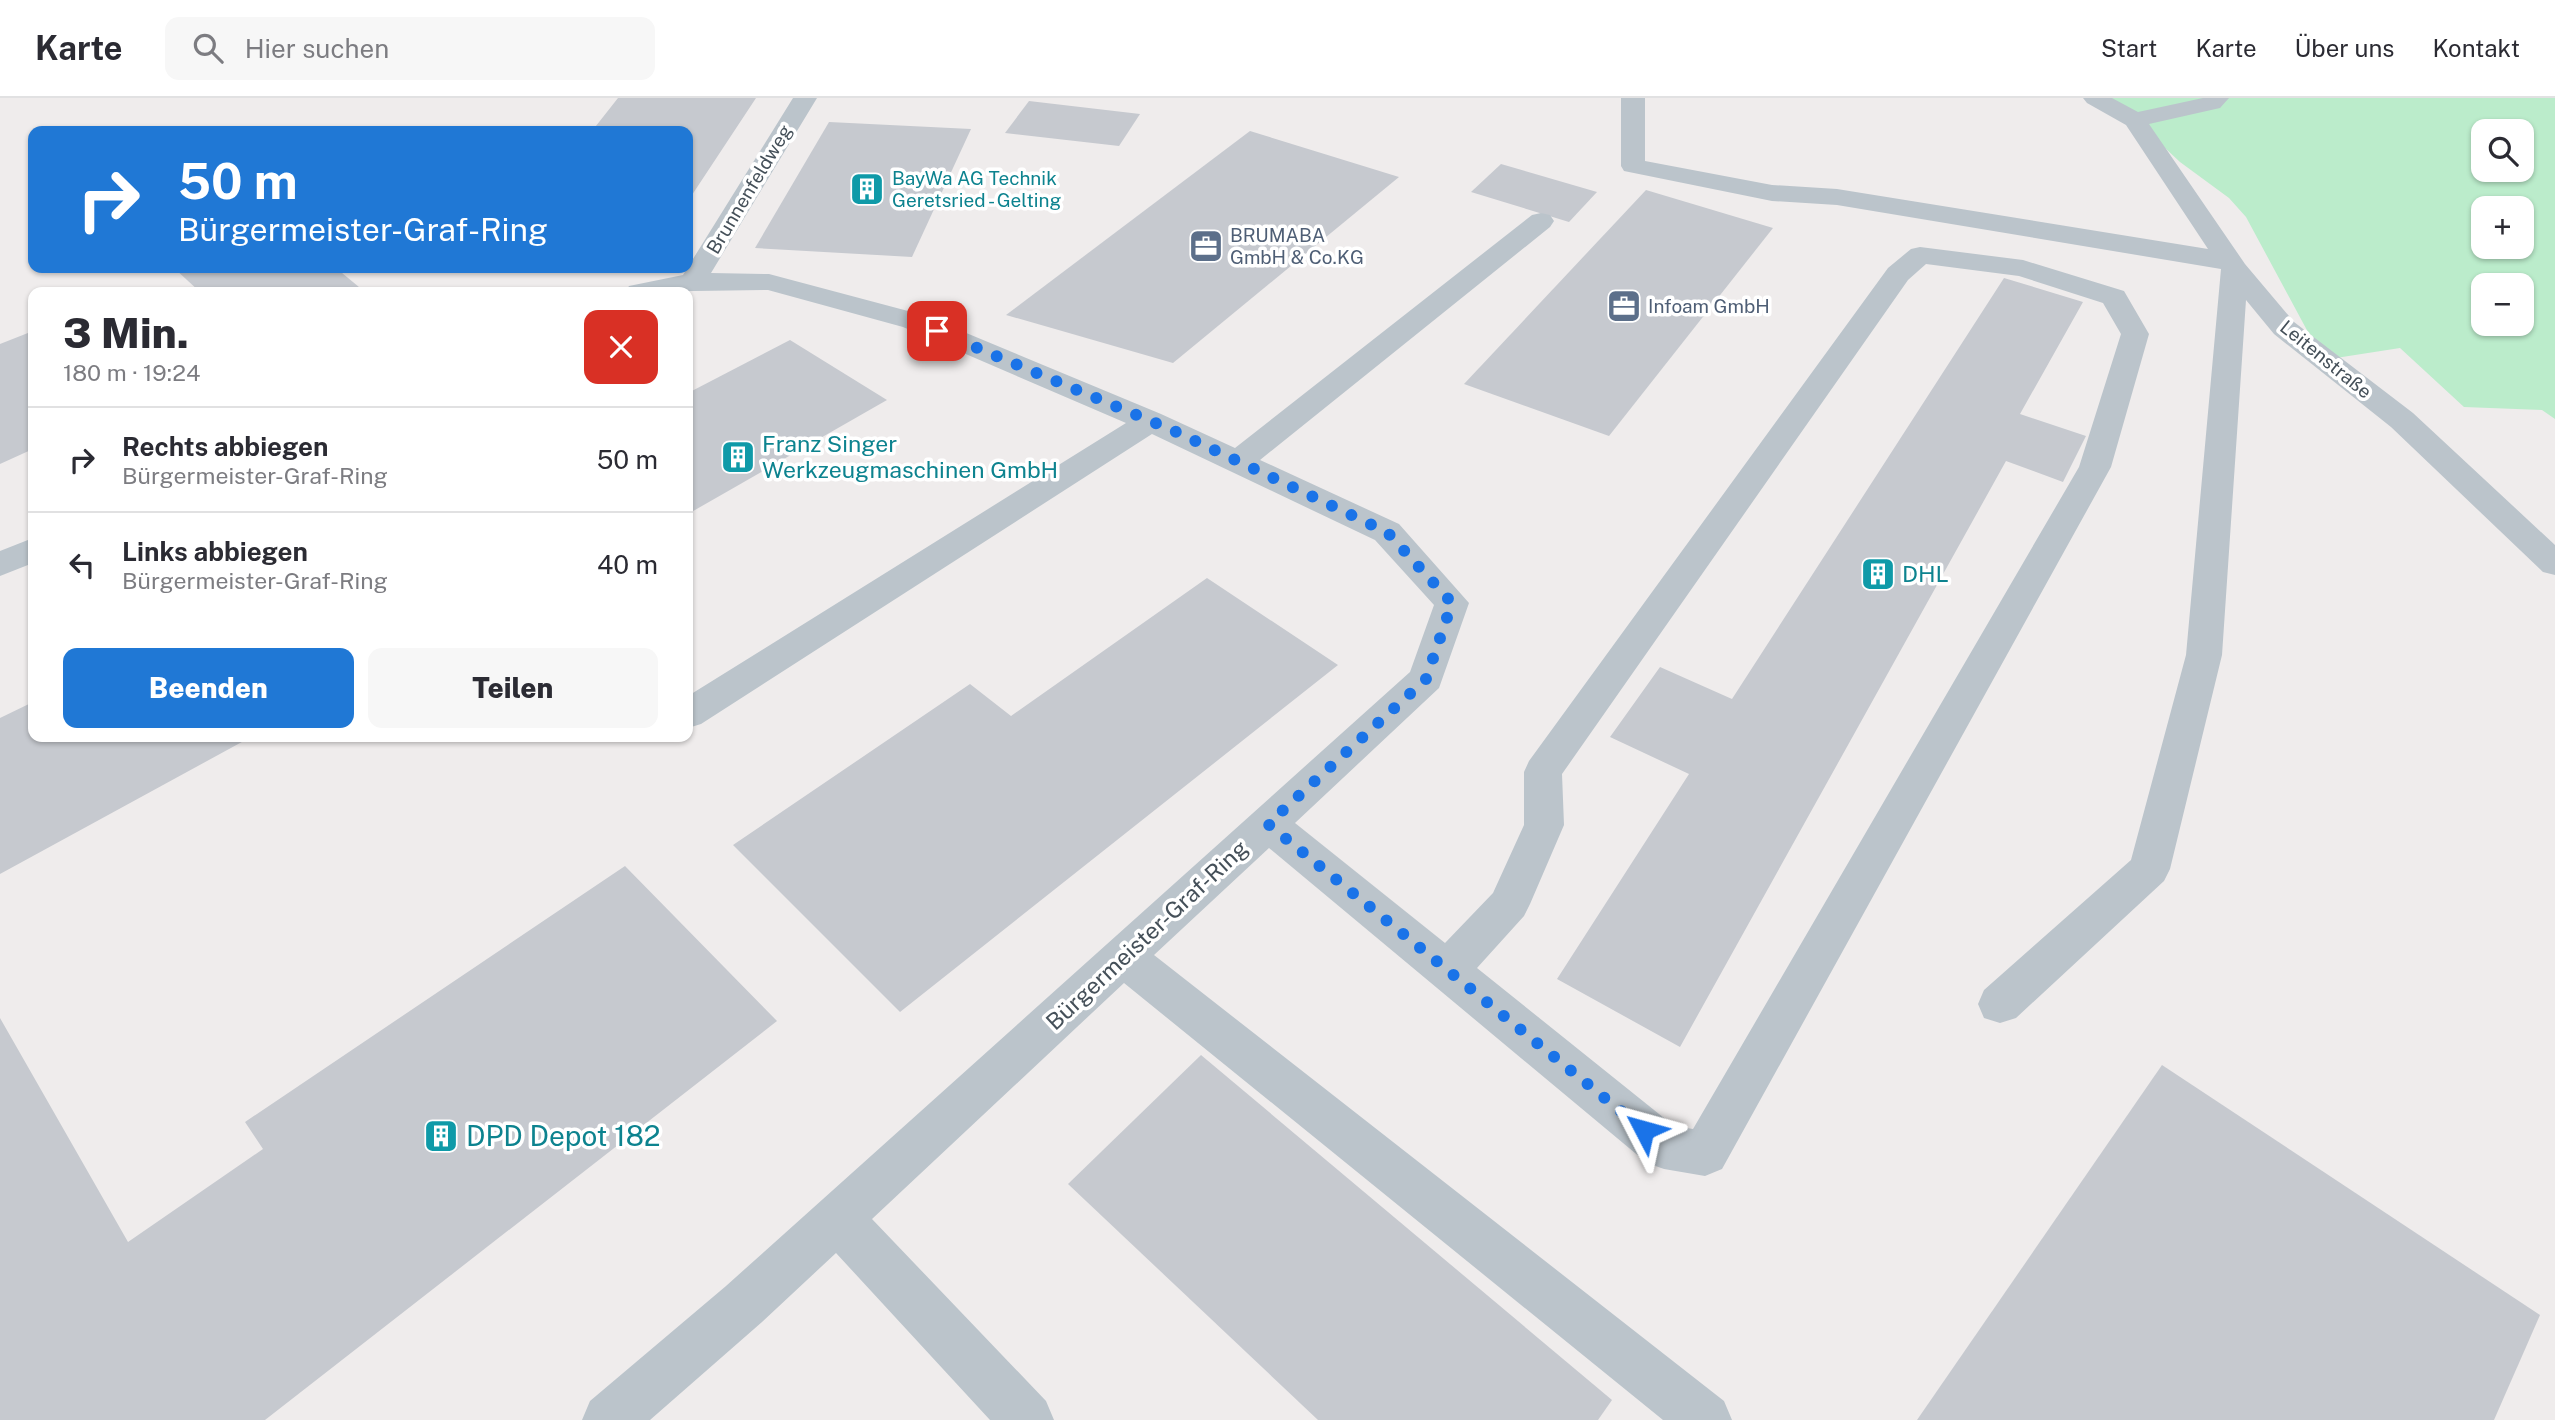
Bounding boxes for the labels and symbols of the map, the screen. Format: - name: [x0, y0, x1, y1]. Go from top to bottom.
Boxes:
- street label: Brunnenfeldweg: [702, 120, 796, 257]
- place label: BayWa AG Technik Geretsried - Gelting: [892, 167, 1062, 211]
- building icon: BayWa AG Technik Geretsried - Gelting: [848, 170, 886, 208]
- place label: BRUMABA GmbH & Co.KG: [1230, 224, 1364, 268]
- office icon: BRUMABA GmbH & Co.KG: [1187, 227, 1225, 265]
- office icon: Infoam GmbH: [1605, 287, 1643, 325]
- place label: Infoam GmbH: [1648, 295, 1770, 317]
- pin: [907, 301, 967, 361]
- street label: Leitenstraße: [2276, 315, 2376, 403]
- place label: Franz Singer Werkzeugmaschinen GmbH: [762, 430, 1058, 483]
- building icon: Franz Singer Werkzeugmaschinen GmbH: [719, 438, 757, 476]
- building icon: DHL: [1859, 555, 1897, 593]
- place label: DHL: [1902, 560, 1949, 587]
- street label: Bürgermeister-Graf-Ring: [1040, 834, 1253, 1035]
- position arrow: [1607, 1093, 1681, 1167]
- building icon: DPD Depot 182: [422, 1117, 460, 1155]
- place label: DPD Depot 182: [466, 1119, 661, 1152]

